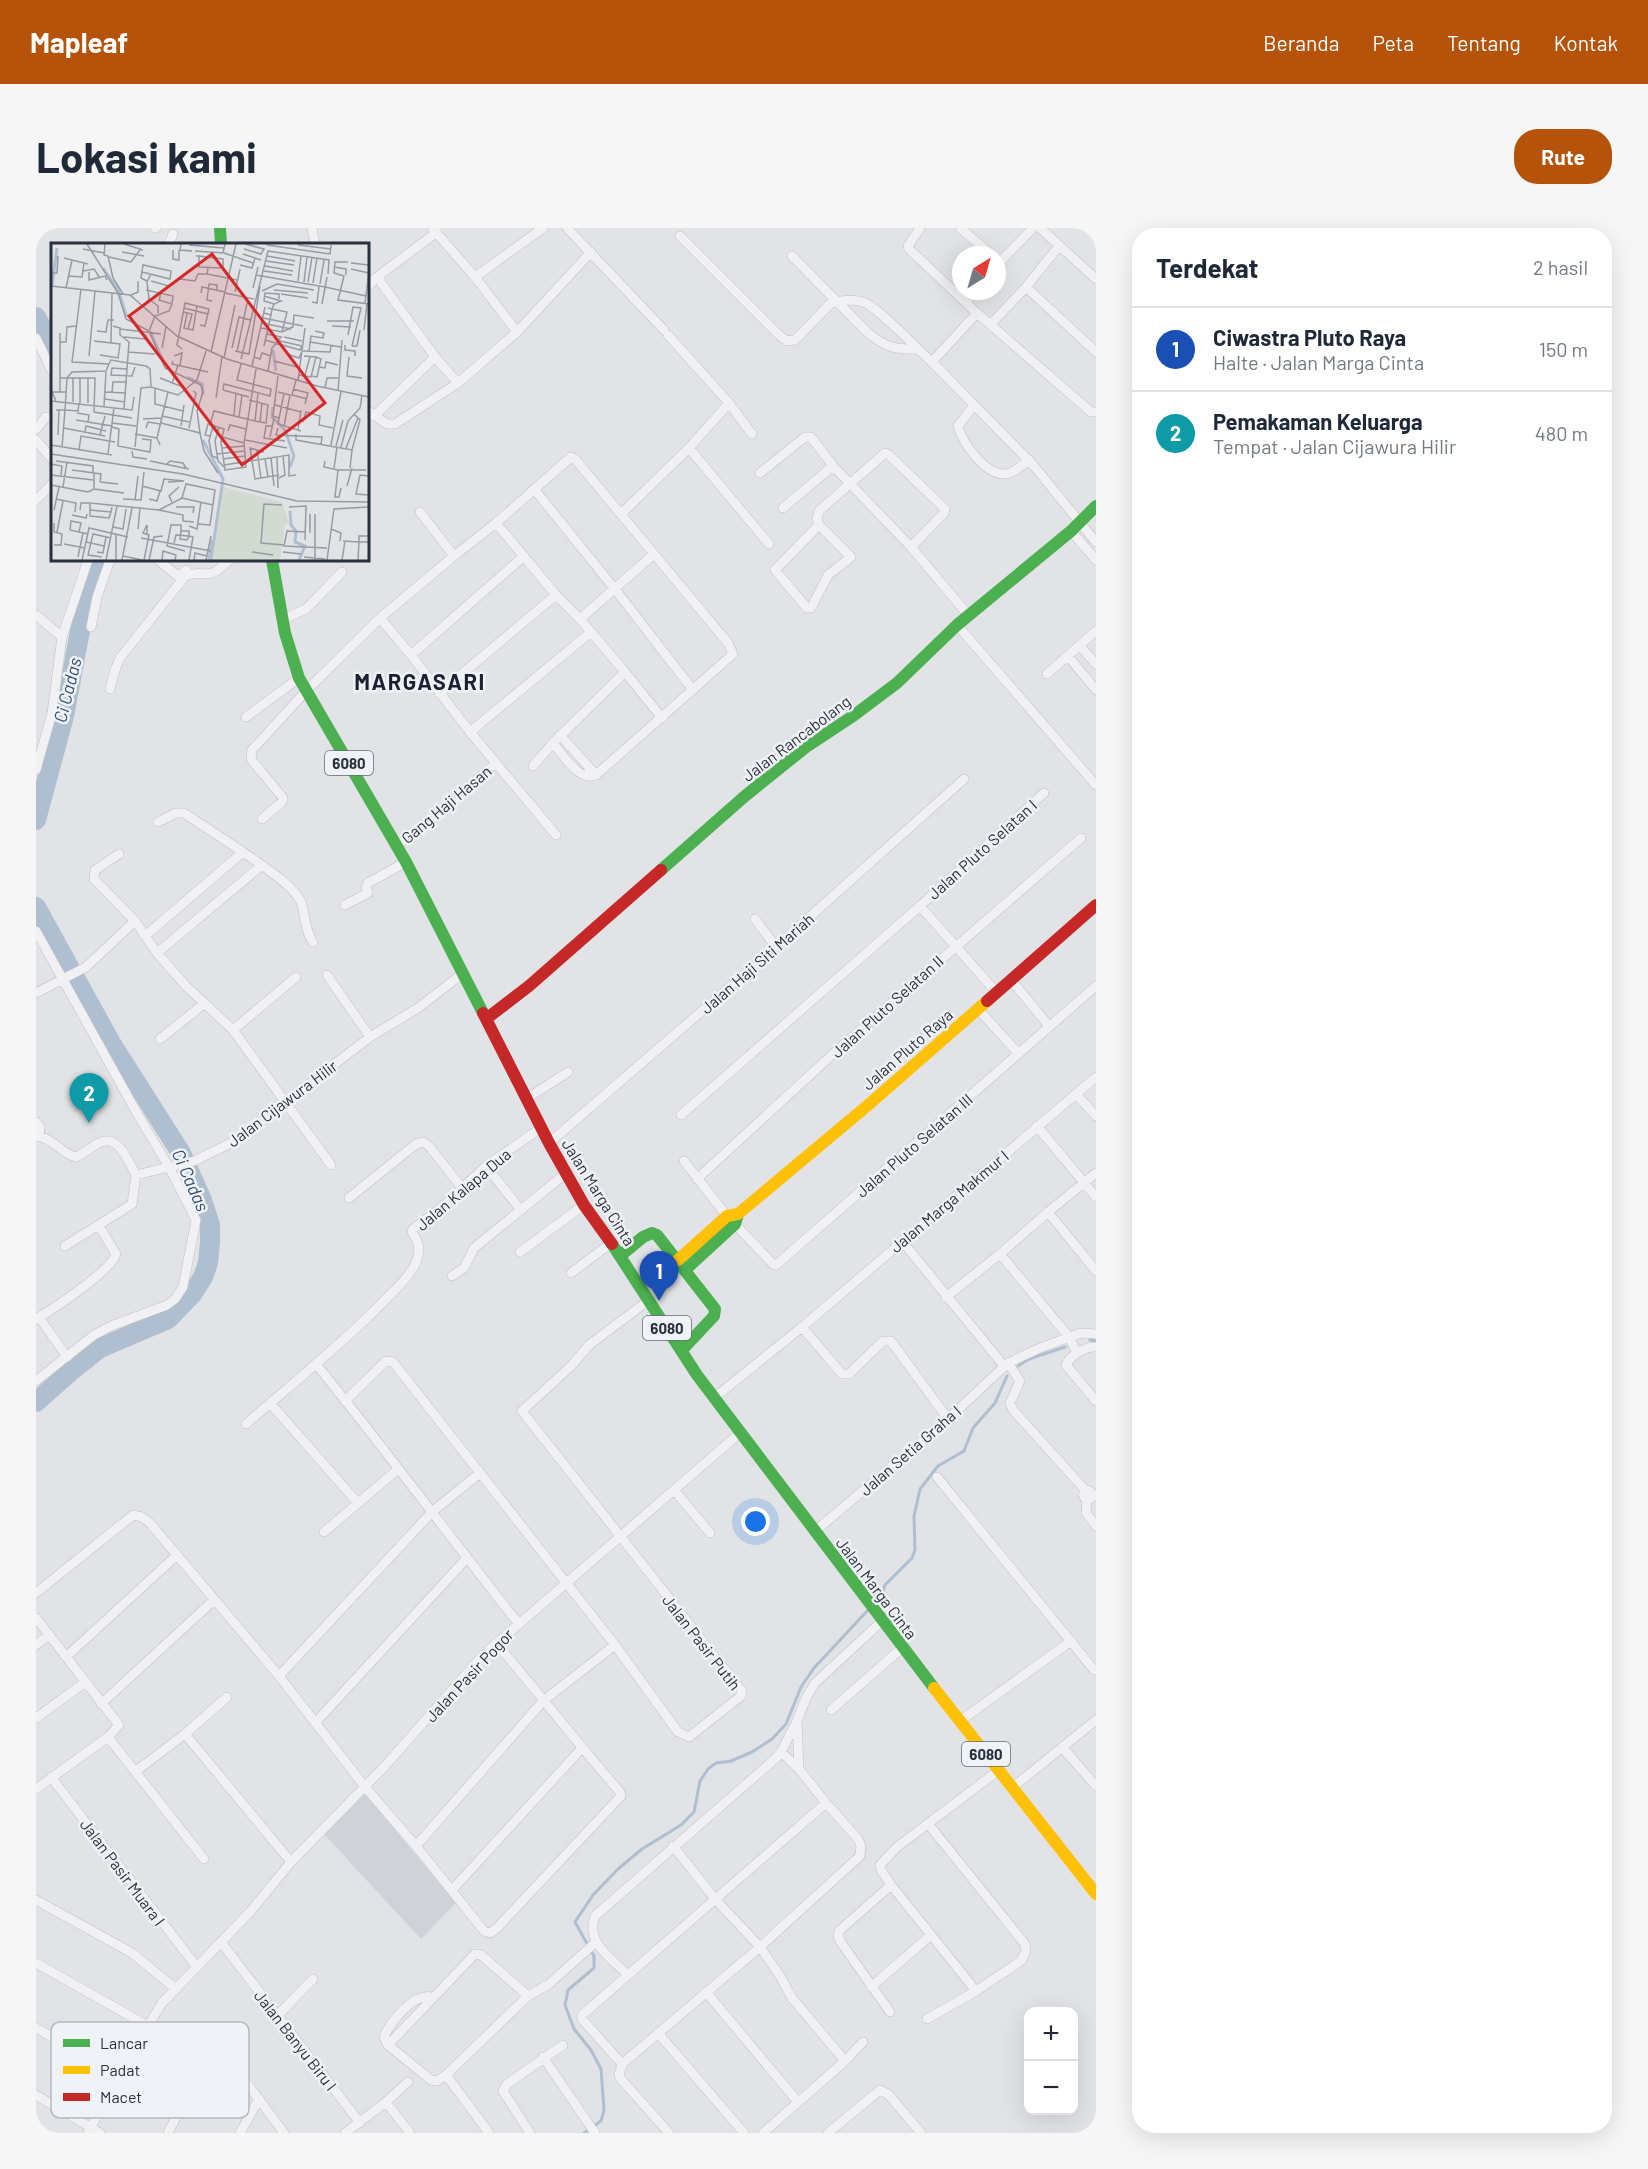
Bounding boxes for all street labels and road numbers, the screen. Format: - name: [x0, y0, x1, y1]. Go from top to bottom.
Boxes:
- street label: Jalan Rancabolang: [738, 691, 854, 785]
- road number: 6080: [325, 751, 373, 775]
- street label: Gang Haji Hasan: [397, 761, 495, 847]
- street label: Jalan Pluto Selatan I: [924, 795, 1040, 903]
- street label: Jalan Haji Siti Mariah: [697, 909, 817, 1017]
- street label: Jalan Pluto Selatan II: [827, 951, 947, 1061]
- street label: Jalan Pluto Raya: [858, 1005, 956, 1093]
- street label: Jalan Cijawura Hilir: [223, 1056, 341, 1150]
- street label: Jalan Pluto Selatan III: [852, 1089, 976, 1201]
- street label: Jalan Marga Cinta: [558, 1135, 640, 1249]
- street label: Jalan Kalapa Dua: [412, 1144, 514, 1234]
- street label: Jalan Marga Makmur I: [886, 1146, 1012, 1256]
- road number: 6080: [643, 1316, 691, 1340]
- street label: Jalan Setia Graha I: [855, 1401, 965, 1499]
- street label: Jalan Marga Cinta: [832, 1533, 922, 1643]
- street label: Jalan Pasir Putih: [659, 1590, 745, 1694]
- street label: Jalan Pasir Pogor: [421, 1624, 517, 1726]
- road number: 6080: [962, 1742, 1010, 1766]
- street label: Jalan Pasir Muara I: [77, 1815, 169, 1929]
- street label: Jalan Banyu Biru I: [251, 1986, 341, 2094]

